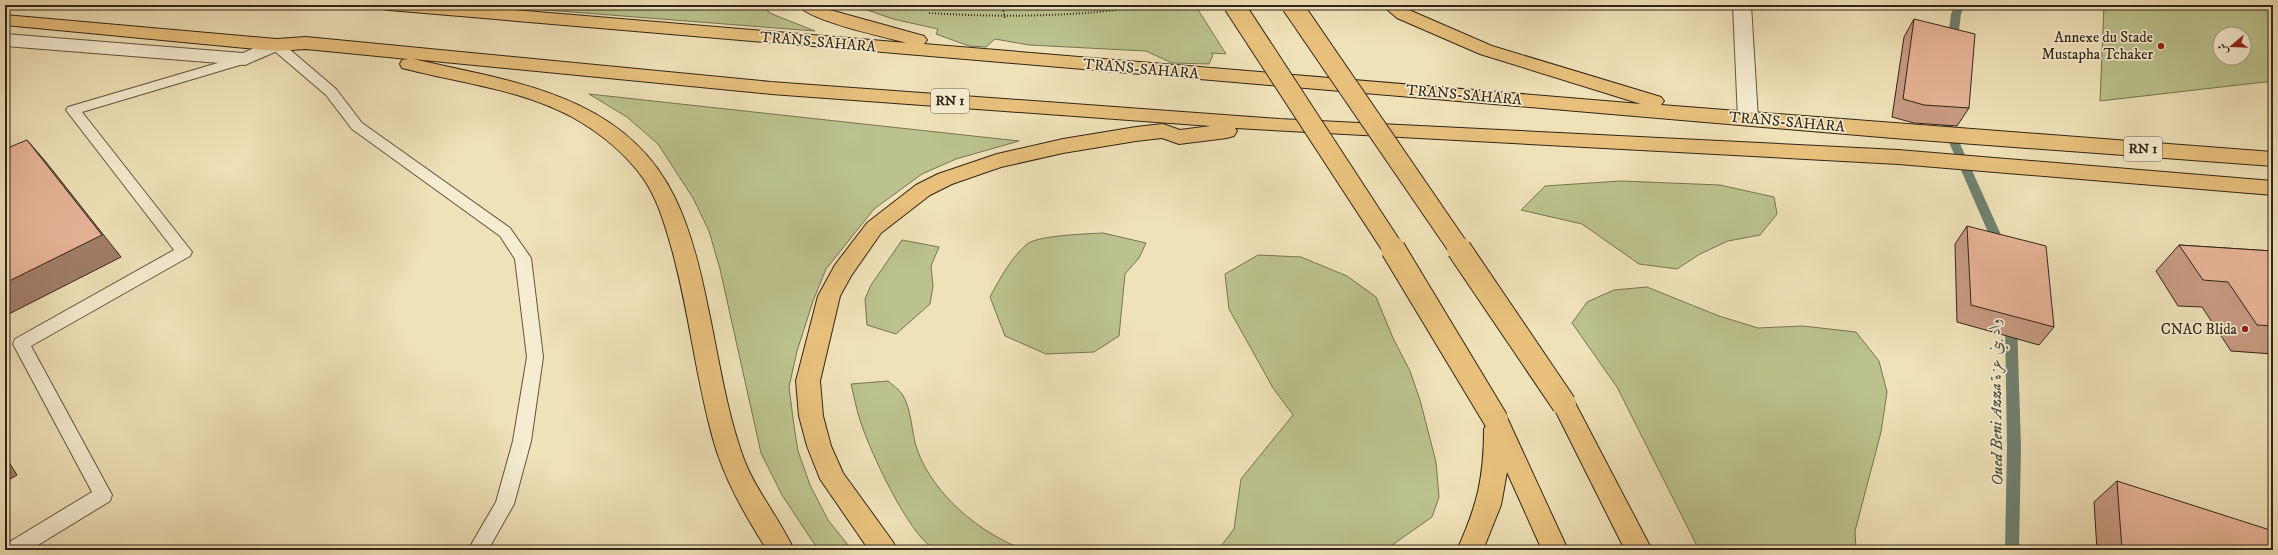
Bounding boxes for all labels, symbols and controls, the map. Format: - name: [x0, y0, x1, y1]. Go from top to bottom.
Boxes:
- north arrow: [2212, 26, 2252, 66]
- street label: TRANS-SAHARA: [759, 27, 877, 57]
- place label: Annexe du Stade Mustapha Tchaker: [2042, 28, 2153, 64]
- marker: Annexe du Stade Mustapha Tchaker: [2156, 41, 2166, 51]
- text: ش: [2215, 41, 2232, 56]
- street label: TRANS-SAHARA: [1082, 54, 1200, 84]
- street label: TRANS-SAHARA: [1405, 80, 1523, 110]
- road number: RN 1: [931, 89, 969, 113]
- street label: TRANS-SAHARA: [1728, 107, 1846, 137]
- road number: RN 1: [2124, 137, 2162, 161]
- water label: Oued Beni Azza واد بني عزة: [1985, 318, 2011, 486]
- place label: CNAC Blida: [2161, 320, 2238, 339]
- marker: CNAC Blida: [2240, 324, 2250, 334]

